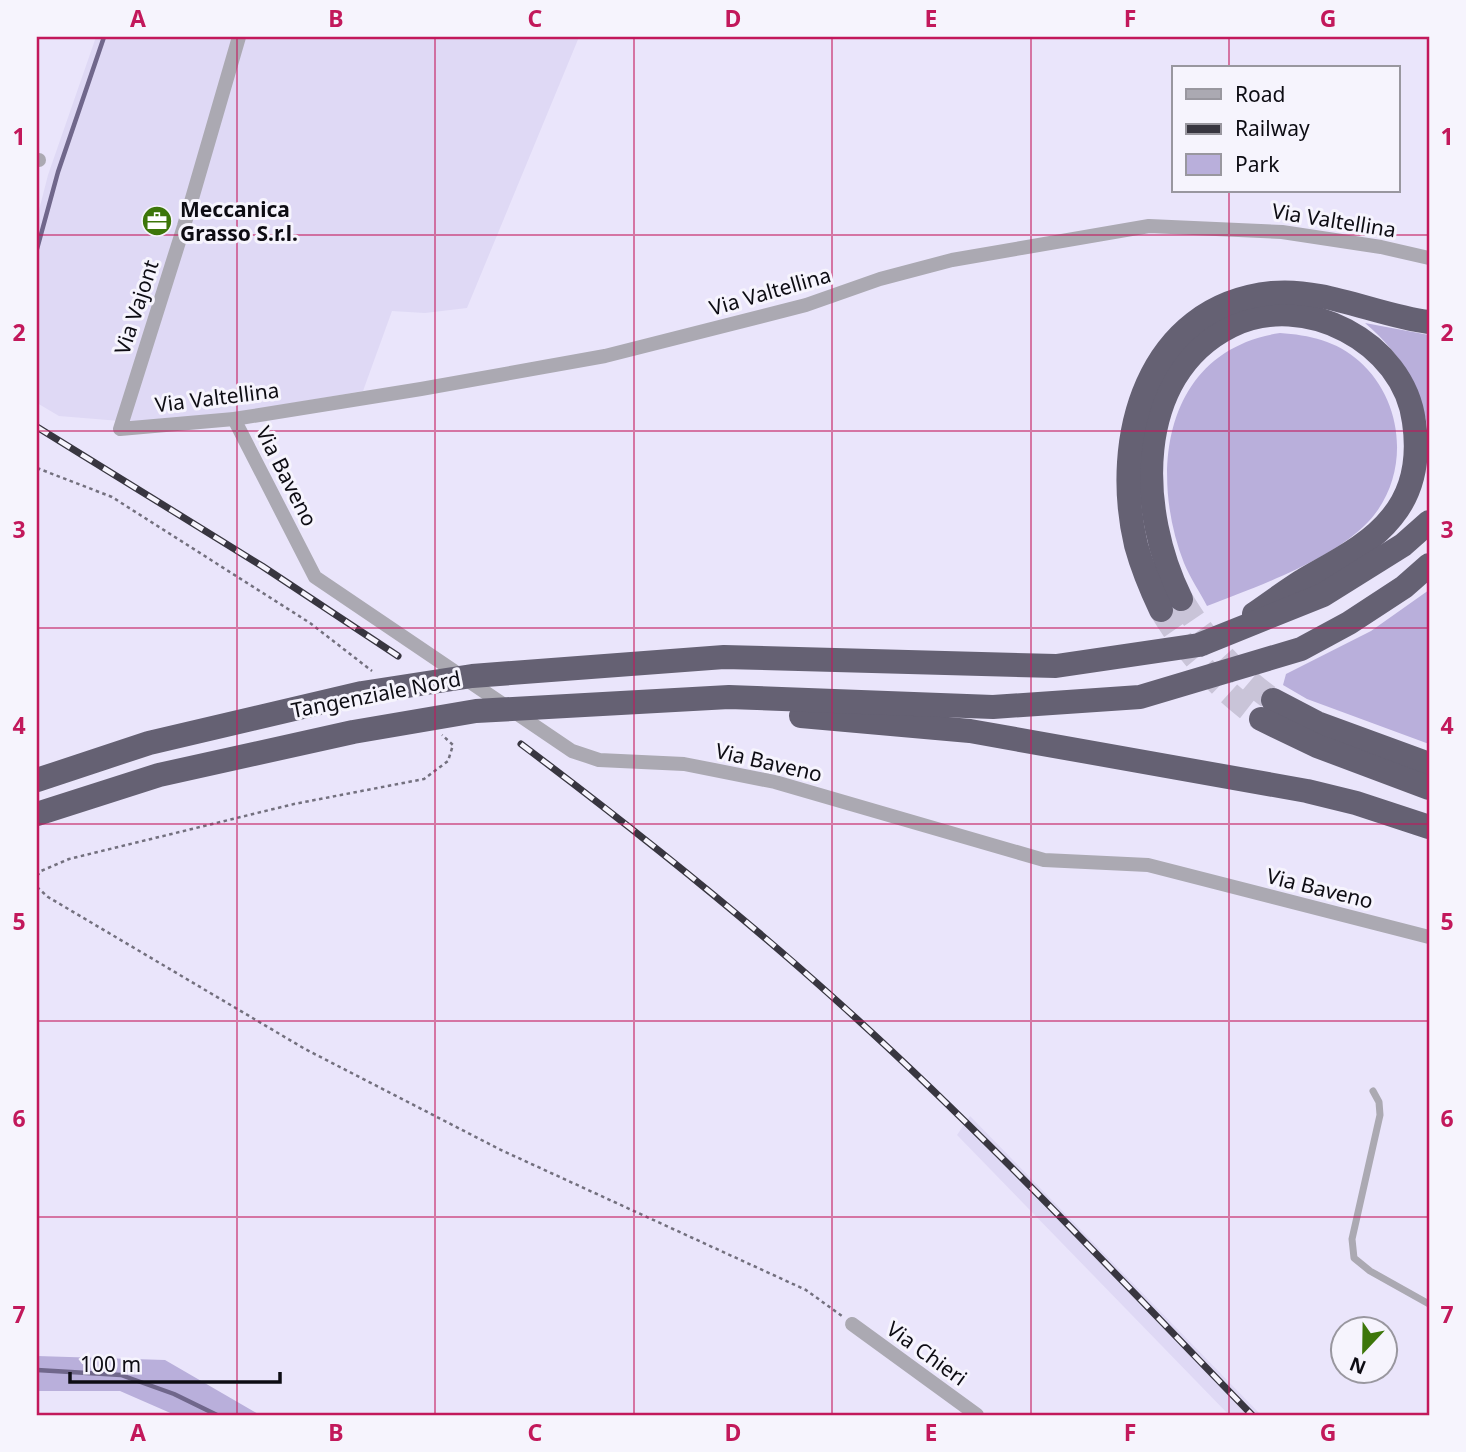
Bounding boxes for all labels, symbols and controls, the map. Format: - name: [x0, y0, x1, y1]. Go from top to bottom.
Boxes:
- text: A: [130, 2, 146, 34]
- text: B: [328, 2, 344, 34]
- text: C: [528, 2, 543, 34]
- text: D: [725, 2, 741, 34]
- text: E: [925, 2, 937, 34]
- text: F: [1124, 2, 1136, 34]
- text: G: [1320, 2, 1336, 34]
- legend: [1172, 66, 1400, 192]
- text: Road: [1235, 80, 1285, 108]
- text: Railway: [1235, 114, 1310, 142]
- text: 1: [12, 120, 26, 152]
- text: 1: [1440, 120, 1454, 152]
- text: Park: [1235, 150, 1280, 178]
- place label: Meccanica Grasso S.r.l.: [180, 195, 298, 247]
- street label: Via Valtellina: [1270, 196, 1398, 244]
- office icon: Meccanica Grasso S.r.l.: [140, 204, 174, 238]
- street label: Via Vajont: [108, 256, 165, 358]
- street label: Via Valtellina: [706, 260, 834, 322]
- text: 2: [12, 316, 26, 348]
- text: 2: [1440, 316, 1454, 348]
- street label: Via Valtellina: [153, 375, 281, 419]
- street label: Via Baveno: [250, 421, 324, 531]
- text: 3: [12, 513, 26, 545]
- text: 3: [1440, 513, 1454, 545]
- street label: Tangenziale Nord: [289, 664, 463, 724]
- text: 4: [12, 709, 26, 741]
- text: 4: [1440, 709, 1454, 741]
- street label: Via Baveno: [713, 736, 825, 788]
- street label: Via Baveno: [1264, 861, 1376, 915]
- text: 5: [12, 905, 26, 937]
- text: 5: [1440, 905, 1454, 937]
- text: 6: [12, 1102, 26, 1134]
- text: 6: [1440, 1102, 1454, 1134]
- text: 7: [12, 1298, 26, 1330]
- text: 7: [1440, 1298, 1454, 1330]
- street label: Via Chieri: [881, 1314, 973, 1392]
- north arrow: [1330, 1316, 1400, 1386]
- scale bar: [70, 1340, 280, 1384]
- text: 100 m: [80, 1350, 141, 1378]
- text: N: [1346, 1351, 1370, 1381]
- text: A: [130, 1416, 146, 1448]
- text: B: [328, 1416, 344, 1448]
- text: C: [528, 1416, 543, 1448]
- text: D: [725, 1416, 741, 1448]
- text: E: [925, 1416, 937, 1448]
- text: F: [1124, 1416, 1136, 1448]
- text: G: [1320, 1416, 1336, 1448]

